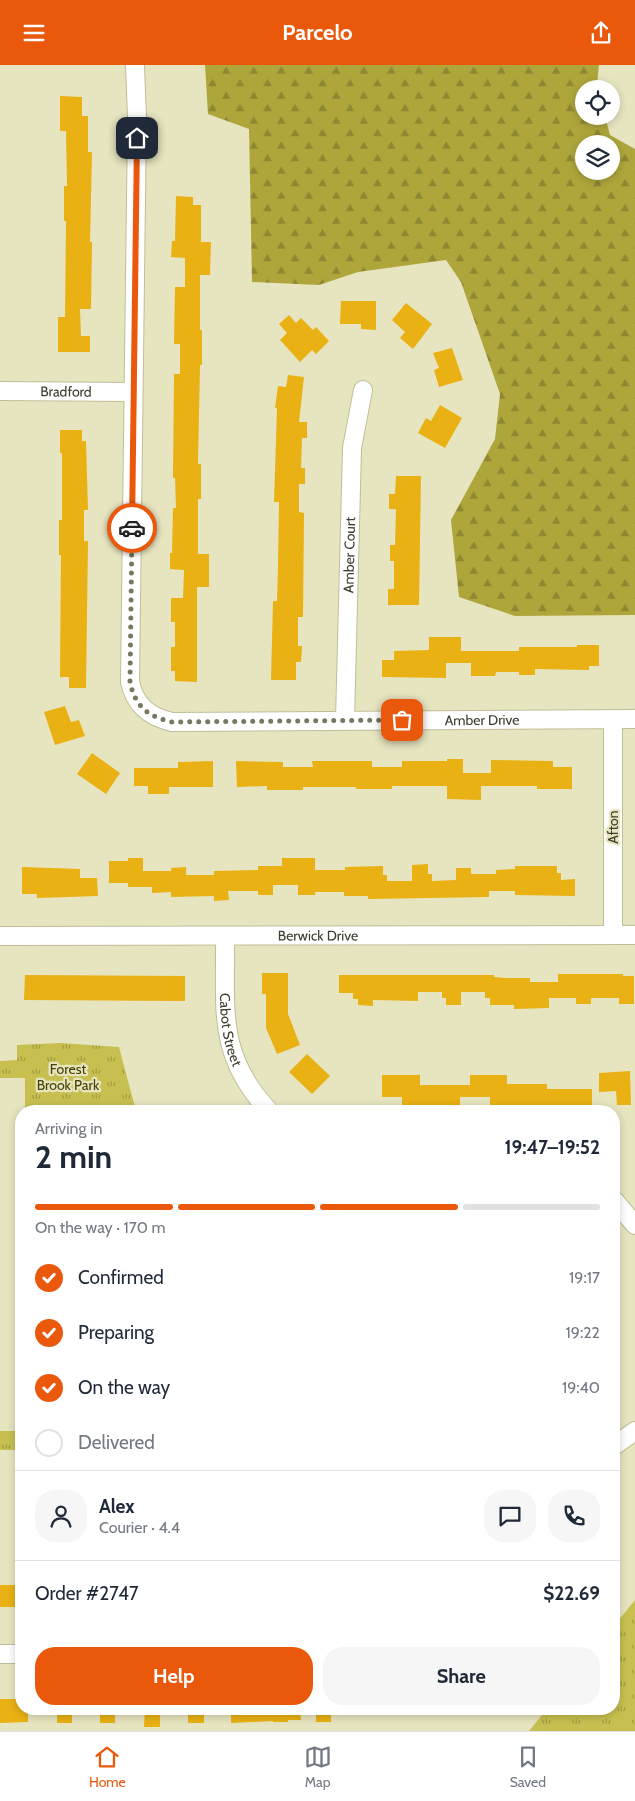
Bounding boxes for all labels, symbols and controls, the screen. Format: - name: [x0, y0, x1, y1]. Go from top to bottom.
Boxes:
- icon: menu: [20, 19, 48, 47]
- text: Parcelo: [282, 19, 353, 46]
- icon: share: [587, 19, 615, 47]
- map controls: [575, 80, 620, 180]
- button: locate: [575, 80, 620, 125]
- pin: [116, 117, 158, 159]
- icon: home: [123, 124, 151, 152]
- button: layers: [575, 135, 620, 180]
- street label: Bradford: [40, 382, 92, 401]
- courier: [107, 503, 157, 553]
- icon: car: [118, 514, 146, 542]
- street label: Amber Court: [339, 517, 359, 593]
- pin: [381, 699, 423, 741]
- icon: bag: [388, 706, 416, 734]
- street label: Amber Drive: [445, 711, 520, 729]
- street label: Afton: [604, 810, 622, 844]
- street label: Berwick Drive: [278, 926, 358, 945]
- street label: Cabot Street: [216, 993, 246, 1069]
- park label: Forest Brook Park: [37, 1060, 100, 1094]
- text: Arriving in: [35, 1119, 102, 1138]
- text: 19:47–19:52: [504, 1136, 600, 1159]
- text: 2 min: [35, 1137, 112, 1176]
- text: On the way · 170 m: [35, 1218, 166, 1237]
- icon: check: [35, 1264, 63, 1292]
- text: Confirmed: [78, 1266, 164, 1289]
- text: 19:17: [569, 1268, 600, 1287]
- icon: check: [35, 1319, 63, 1347]
- text: Preparing: [78, 1321, 154, 1344]
- text: 19:22: [566, 1323, 600, 1342]
- icon: check: [35, 1374, 63, 1402]
- text: On the way: [78, 1376, 170, 1399]
- text: 19:40: [562, 1378, 600, 1397]
- text: Delivered: [78, 1431, 155, 1454]
- button: person: [35, 1490, 87, 1542]
- button: chat: [484, 1490, 536, 1542]
- button: phone: [548, 1490, 600, 1542]
- text: Alex: [99, 1495, 135, 1518]
- text: Courier · 4.4: [99, 1518, 180, 1537]
- text: Order #2747: [35, 1582, 139, 1605]
- text: $22.69: [543, 1582, 600, 1605]
- button: Help: [35, 1647, 313, 1705]
- button: Share: [323, 1647, 600, 1705]
- tab: Home: [89, 1743, 126, 1791]
- tab: Map: [304, 1743, 332, 1791]
- tab: Saved: [510, 1743, 546, 1791]

